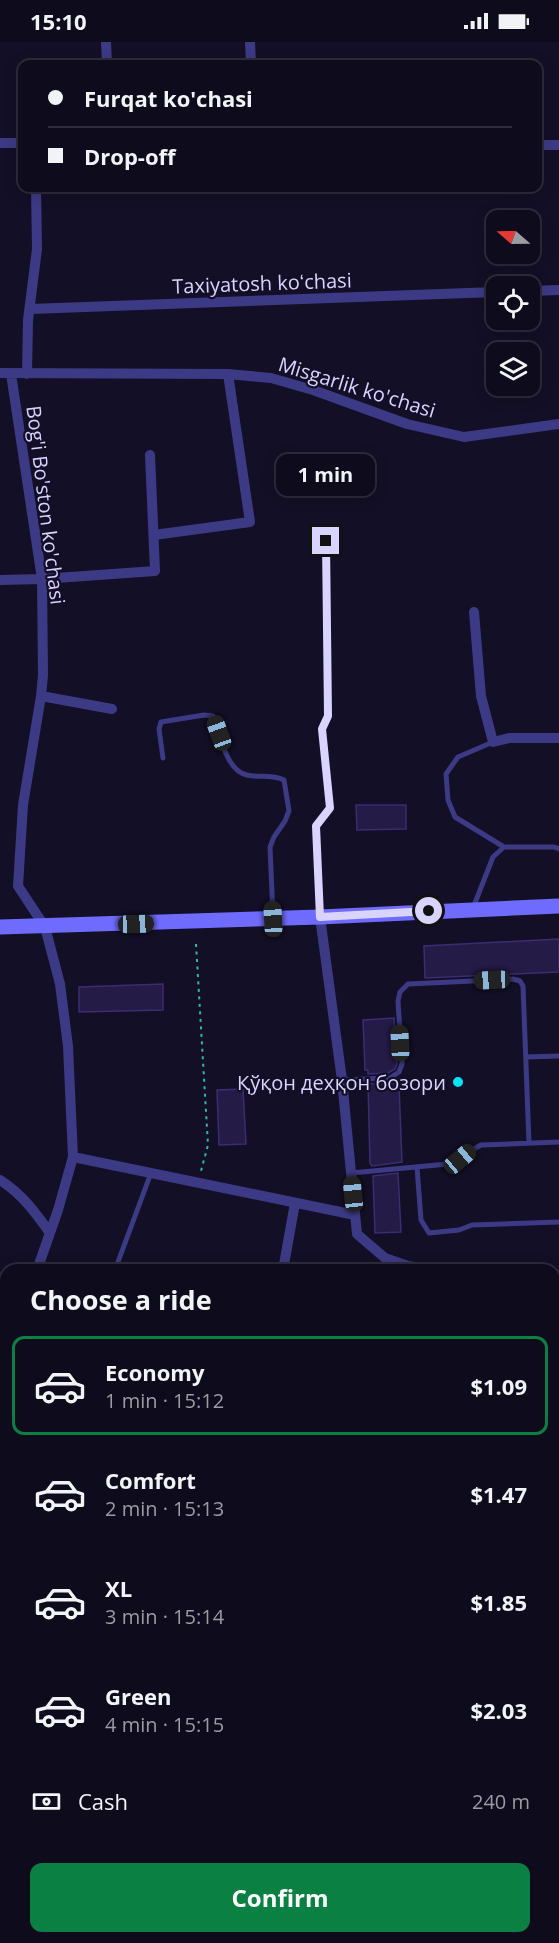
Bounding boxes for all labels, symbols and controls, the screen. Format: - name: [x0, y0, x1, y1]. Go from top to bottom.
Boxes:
- text: 15:10: [30, 6, 87, 36]
- text: Furqat ko'chasi: [84, 83, 253, 113]
- text: Drop-off: [84, 141, 176, 171]
- north arrow: [486, 210, 540, 264]
- map controls: [486, 210, 540, 396]
- street label: Taxiyatosh koʻchasi: [172, 266, 352, 300]
- button: locate: [486, 276, 540, 330]
- button: layers: [486, 342, 540, 396]
- street label: Misgarlik ko'chasi: [275, 350, 439, 424]
- street label: Bog'i Bo'ston ko'chasi: [20, 404, 72, 606]
- callout: 1 min: [276, 454, 376, 496]
- text: 1 min: [298, 461, 353, 488]
- route end: [312, 527, 339, 554]
- car: [204, 713, 234, 753]
- route start: [415, 897, 442, 924]
- car: [263, 901, 283, 937]
- car: [118, 914, 154, 934]
- car: [474, 970, 510, 990]
- car: [390, 1025, 410, 1061]
- place label: Қўқон деҳқон бозори: [237, 1069, 446, 1096]
- marker: Қўқон деҳқон бозори: [451, 1075, 465, 1089]
- car: [440, 1141, 480, 1177]
- car: [342, 1175, 364, 1213]
- text: Choose a ride: [30, 1281, 212, 1318]
- text: Economy: [105, 1357, 204, 1387]
- icon: car: [33, 1359, 87, 1413]
- text: $1.09: [470, 1371, 527, 1401]
- text: 1 min · 15:12: [105, 1387, 224, 1414]
- text: Comfort: [105, 1465, 196, 1495]
- icon: car: [33, 1467, 87, 1521]
- text: $1.47: [470, 1479, 527, 1509]
- text: 2 min · 15:13: [105, 1495, 224, 1522]
- text: XL: [105, 1573, 132, 1603]
- icon: car: [33, 1575, 87, 1629]
- text: $1.85: [470, 1587, 527, 1617]
- text: 3 min · 15:14: [105, 1603, 224, 1630]
- text: Green: [105, 1681, 171, 1711]
- icon: car: [33, 1683, 87, 1737]
- text: $2.03: [470, 1695, 527, 1725]
- text: 4 min · 15:15: [105, 1711, 224, 1738]
- icon: cash: [30, 1785, 63, 1818]
- text: Cash: [78, 1786, 128, 1816]
- text: 240 m: [472, 1788, 530, 1815]
- button: Confirm: [30, 1863, 530, 1932]

